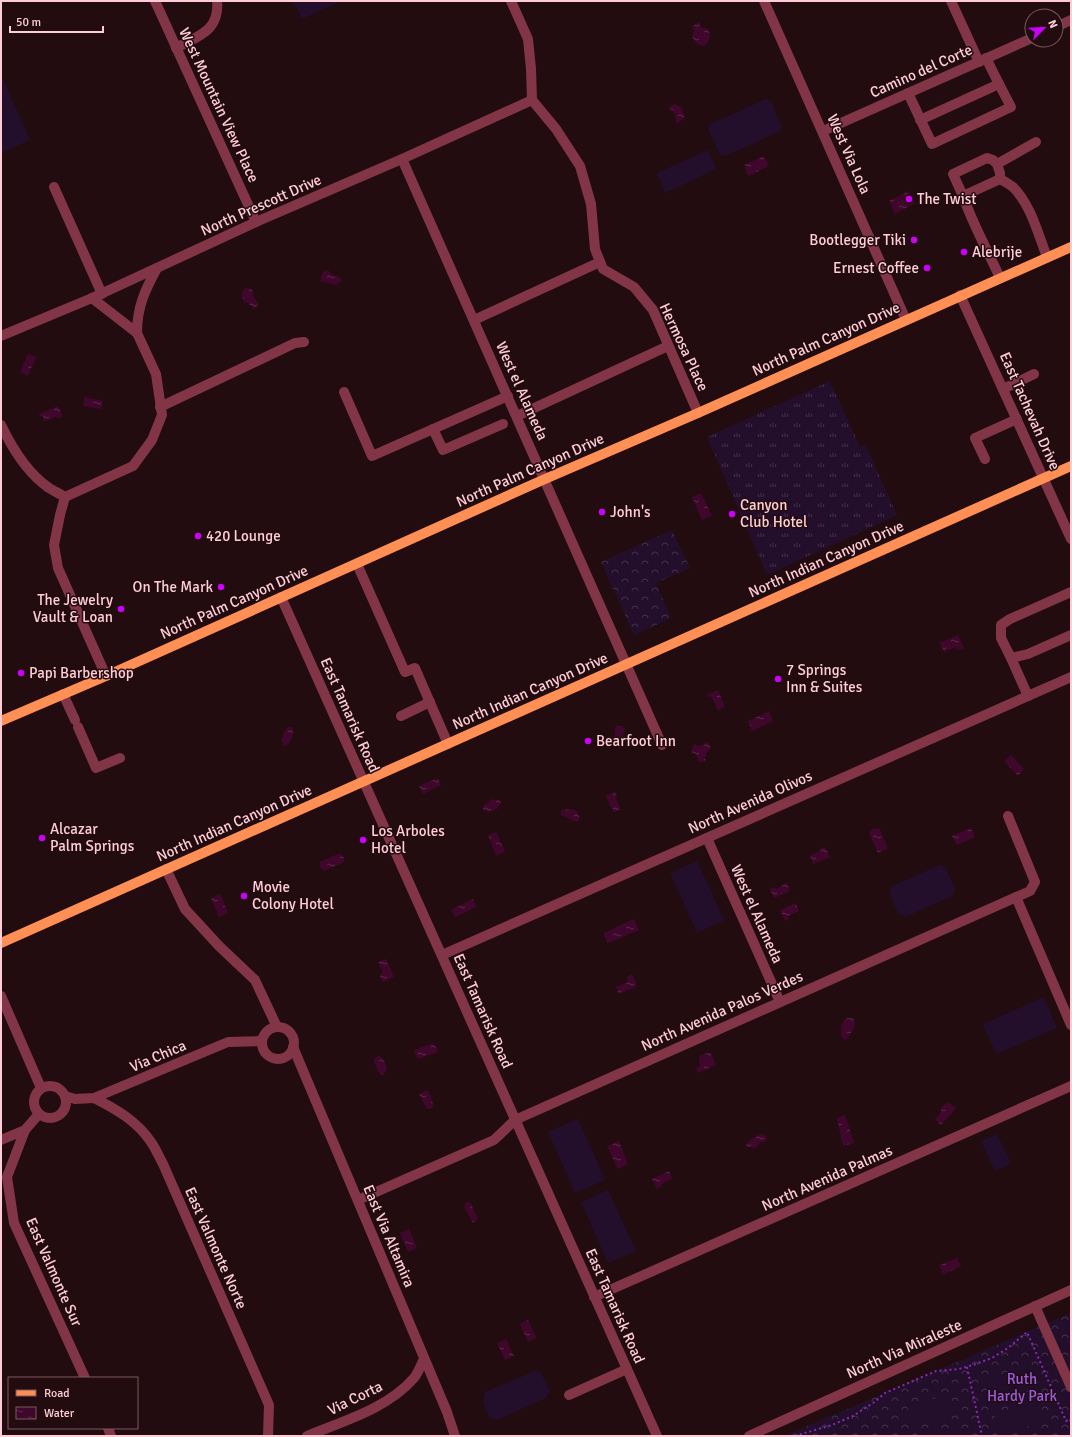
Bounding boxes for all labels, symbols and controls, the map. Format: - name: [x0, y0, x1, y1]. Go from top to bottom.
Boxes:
- scale bar: [10, 8, 103, 34]
- north arrow: [1024, 8, 1064, 48]
- text: 50 m: [16, 15, 41, 30]
- text: N: [1045, 18, 1060, 30]
- street label: West Mountain View Place: [175, 25, 263, 185]
- street label: Camino del Corte: [867, 40, 975, 102]
- street label: West Via Lola: [823, 111, 875, 197]
- street label: North Prescott Drive: [198, 170, 324, 240]
- place label: The Twist: [917, 190, 977, 208]
- marker: The Twist: [904, 194, 914, 204]
- place label: Bootlegger Tiki: [809, 231, 906, 249]
- marker: Bootlegger Tiki: [909, 235, 919, 245]
- place label: Alebrije: [972, 243, 1022, 261]
- marker: Alebrije: [959, 247, 969, 257]
- place label: Ernest Coffee: [833, 259, 919, 277]
- marker: Ernest Coffee: [922, 263, 932, 273]
- street label: North Palm Canyon Drive: [749, 298, 903, 380]
- street label: Hermosa Place: [656, 300, 712, 394]
- street label: West el Alameda: [492, 339, 552, 443]
- street label: East Tachevah Drive: [996, 349, 1064, 473]
- street label: North Palm Canyon Drive: [453, 429, 607, 511]
- place label: Canyon Club Hotel: [740, 496, 808, 531]
- place label: John's: [610, 503, 651, 521]
- marker: John's: [597, 507, 607, 517]
- marker: Canyon Club Hotel: [727, 509, 737, 519]
- street label: North Indian Canyon Drive: [745, 517, 907, 601]
- place label: 420 Lounge: [206, 527, 281, 545]
- marker: 420 Lounge: [193, 531, 203, 541]
- street label: North Palm Canyon Drive: [157, 561, 311, 643]
- place label: On The Mark: [133, 578, 213, 596]
- marker: On The Mark: [216, 582, 226, 592]
- place label: The Jewelry Vault & Loan: [33, 591, 113, 626]
- marker: The Jewelry Vault & Loan: [116, 604, 126, 614]
- street label: North Indian Canyon Drive: [449, 649, 611, 733]
- street label: East Tamarisk Road: [317, 655, 383, 775]
- place label: 7 Springs Inn & Suites: [786, 661, 863, 696]
- place label: Papi Barbershop: [29, 664, 134, 682]
- marker: Papi Barbershop: [16, 668, 26, 678]
- marker: 7 Springs Inn & Suites: [773, 674, 783, 684]
- place label: Bearfoot Inn: [596, 732, 676, 750]
- marker: Bearfoot Inn: [583, 736, 593, 746]
- street label: North Avenida Olivos: [685, 766, 815, 837]
- street label: North Indian Canyon Drive: [153, 781, 315, 865]
- place label: Alcazar Palm Springs: [50, 820, 135, 855]
- place label: Los Arboles Hotel: [371, 822, 445, 857]
- marker: Alcazar Palm Springs: [37, 833, 47, 843]
- marker: Los Arboles Hotel: [358, 835, 368, 845]
- street label: West el Alameda: [727, 862, 787, 966]
- place label: Movie Colony Hotel: [252, 878, 334, 913]
- marker: Movie Colony Hotel: [239, 891, 249, 901]
- street label: East Tamarisk Road: [450, 951, 516, 1071]
- street label: North Avenida Palos Verdes: [638, 967, 806, 1055]
- street label: Via Chica: [127, 1036, 189, 1076]
- street label: North Avenida Palmas: [759, 1141, 895, 1215]
- street label: East Via Altamira: [359, 1182, 419, 1290]
- street label: East Valmonte Norte: [181, 1184, 251, 1312]
- street label: East Valmonte Sur: [22, 1215, 86, 1330]
- street label: East Tamarisk Road: [582, 1246, 648, 1366]
- street label: North Via Miraleste: [844, 1316, 964, 1382]
- park label: Ruth Hardy Park: [987, 1370, 1058, 1405]
- legend: [8, 1377, 138, 1429]
- street label: Via Corta: [325, 1377, 385, 1419]
- text: Road: [44, 1386, 70, 1401]
- text: Water: [44, 1406, 75, 1421]

